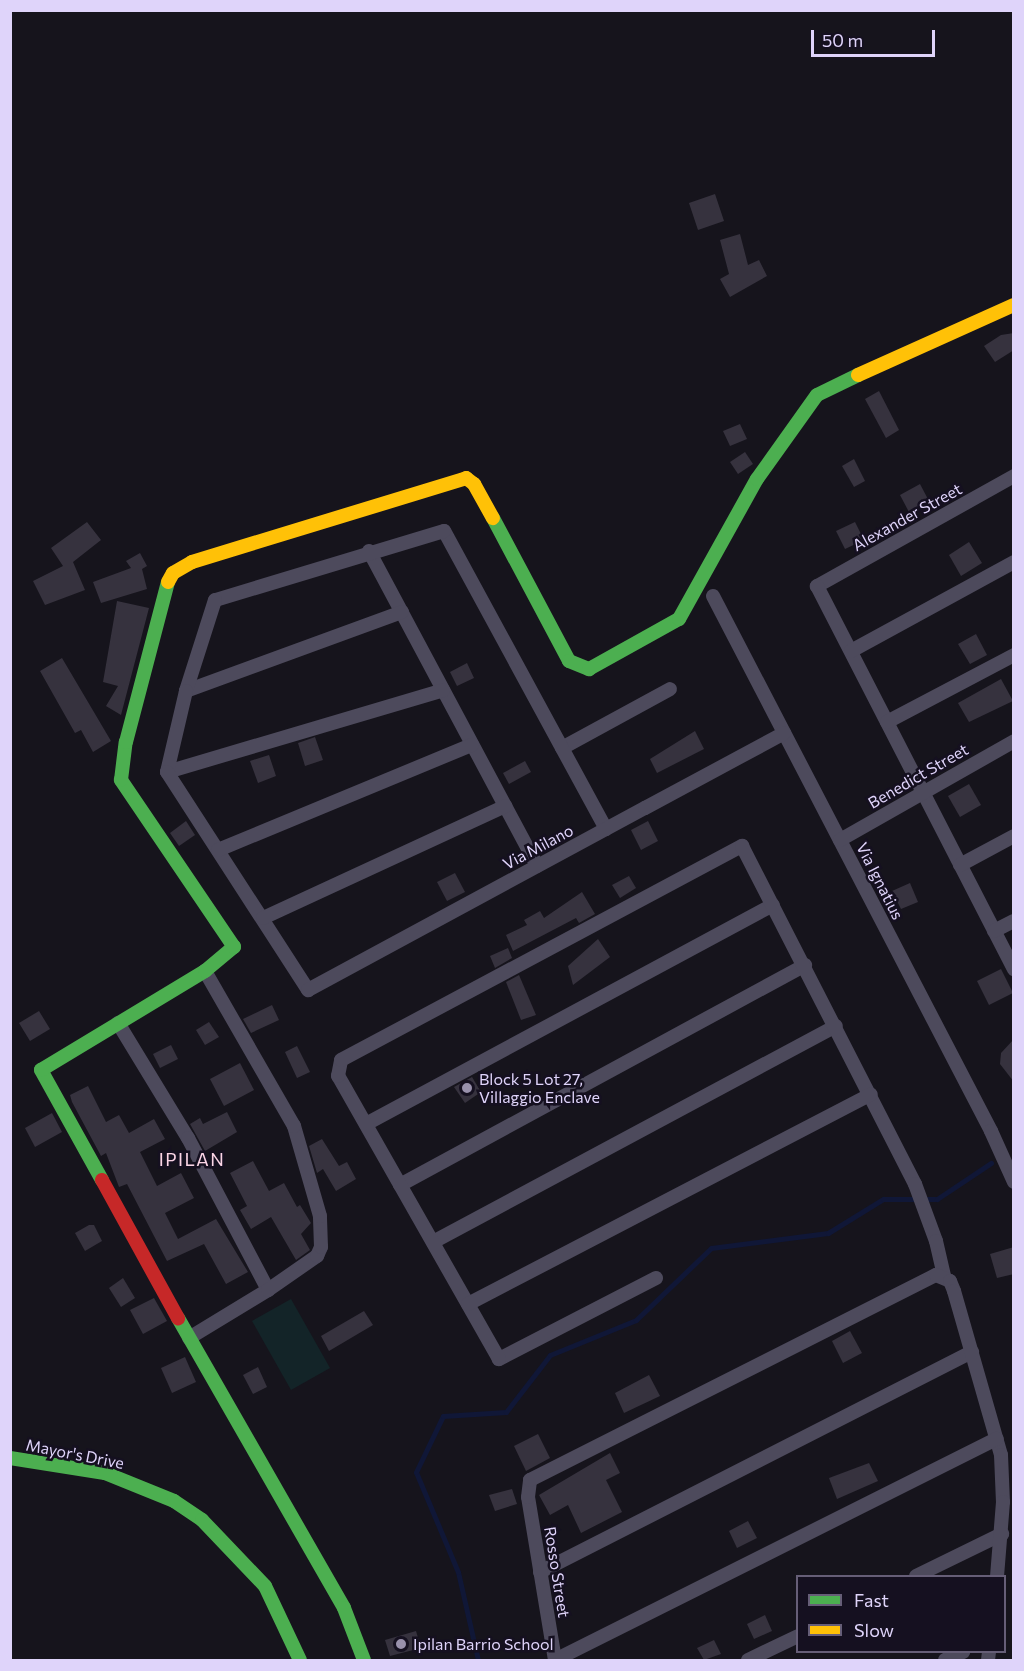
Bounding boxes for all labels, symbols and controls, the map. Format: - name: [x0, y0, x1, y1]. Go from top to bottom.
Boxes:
- scale bar: [814, 18, 938, 56]
- text: 50 m: [822, 29, 863, 51]
- street label: Alexander Street: [849, 479, 965, 555]
- street label: Benedict Street: [864, 740, 972, 812]
- street label: Via Milano: [499, 820, 577, 874]
- street label: Via Ignatius: [852, 839, 908, 923]
- place label: Block 5 Lot 27, Villaggio Enclave: [479, 1069, 600, 1107]
- marker: Block 5 Lot 27, Villaggio Enclave: [460, 1081, 474, 1095]
- district label: IPILAN: [159, 1148, 225, 1170]
- street label: Mayor's Drive: [24, 1435, 126, 1473]
- street label: Rosso Street: [540, 1525, 574, 1619]
- legend: [796, 1575, 1006, 1653]
- text: Fast: [854, 1589, 889, 1611]
- text: Slow: [854, 1619, 894, 1641]
- place label: Ipilan Barrio School: [413, 1634, 554, 1654]
- marker: Ipilan Barrio School: [394, 1637, 408, 1651]

